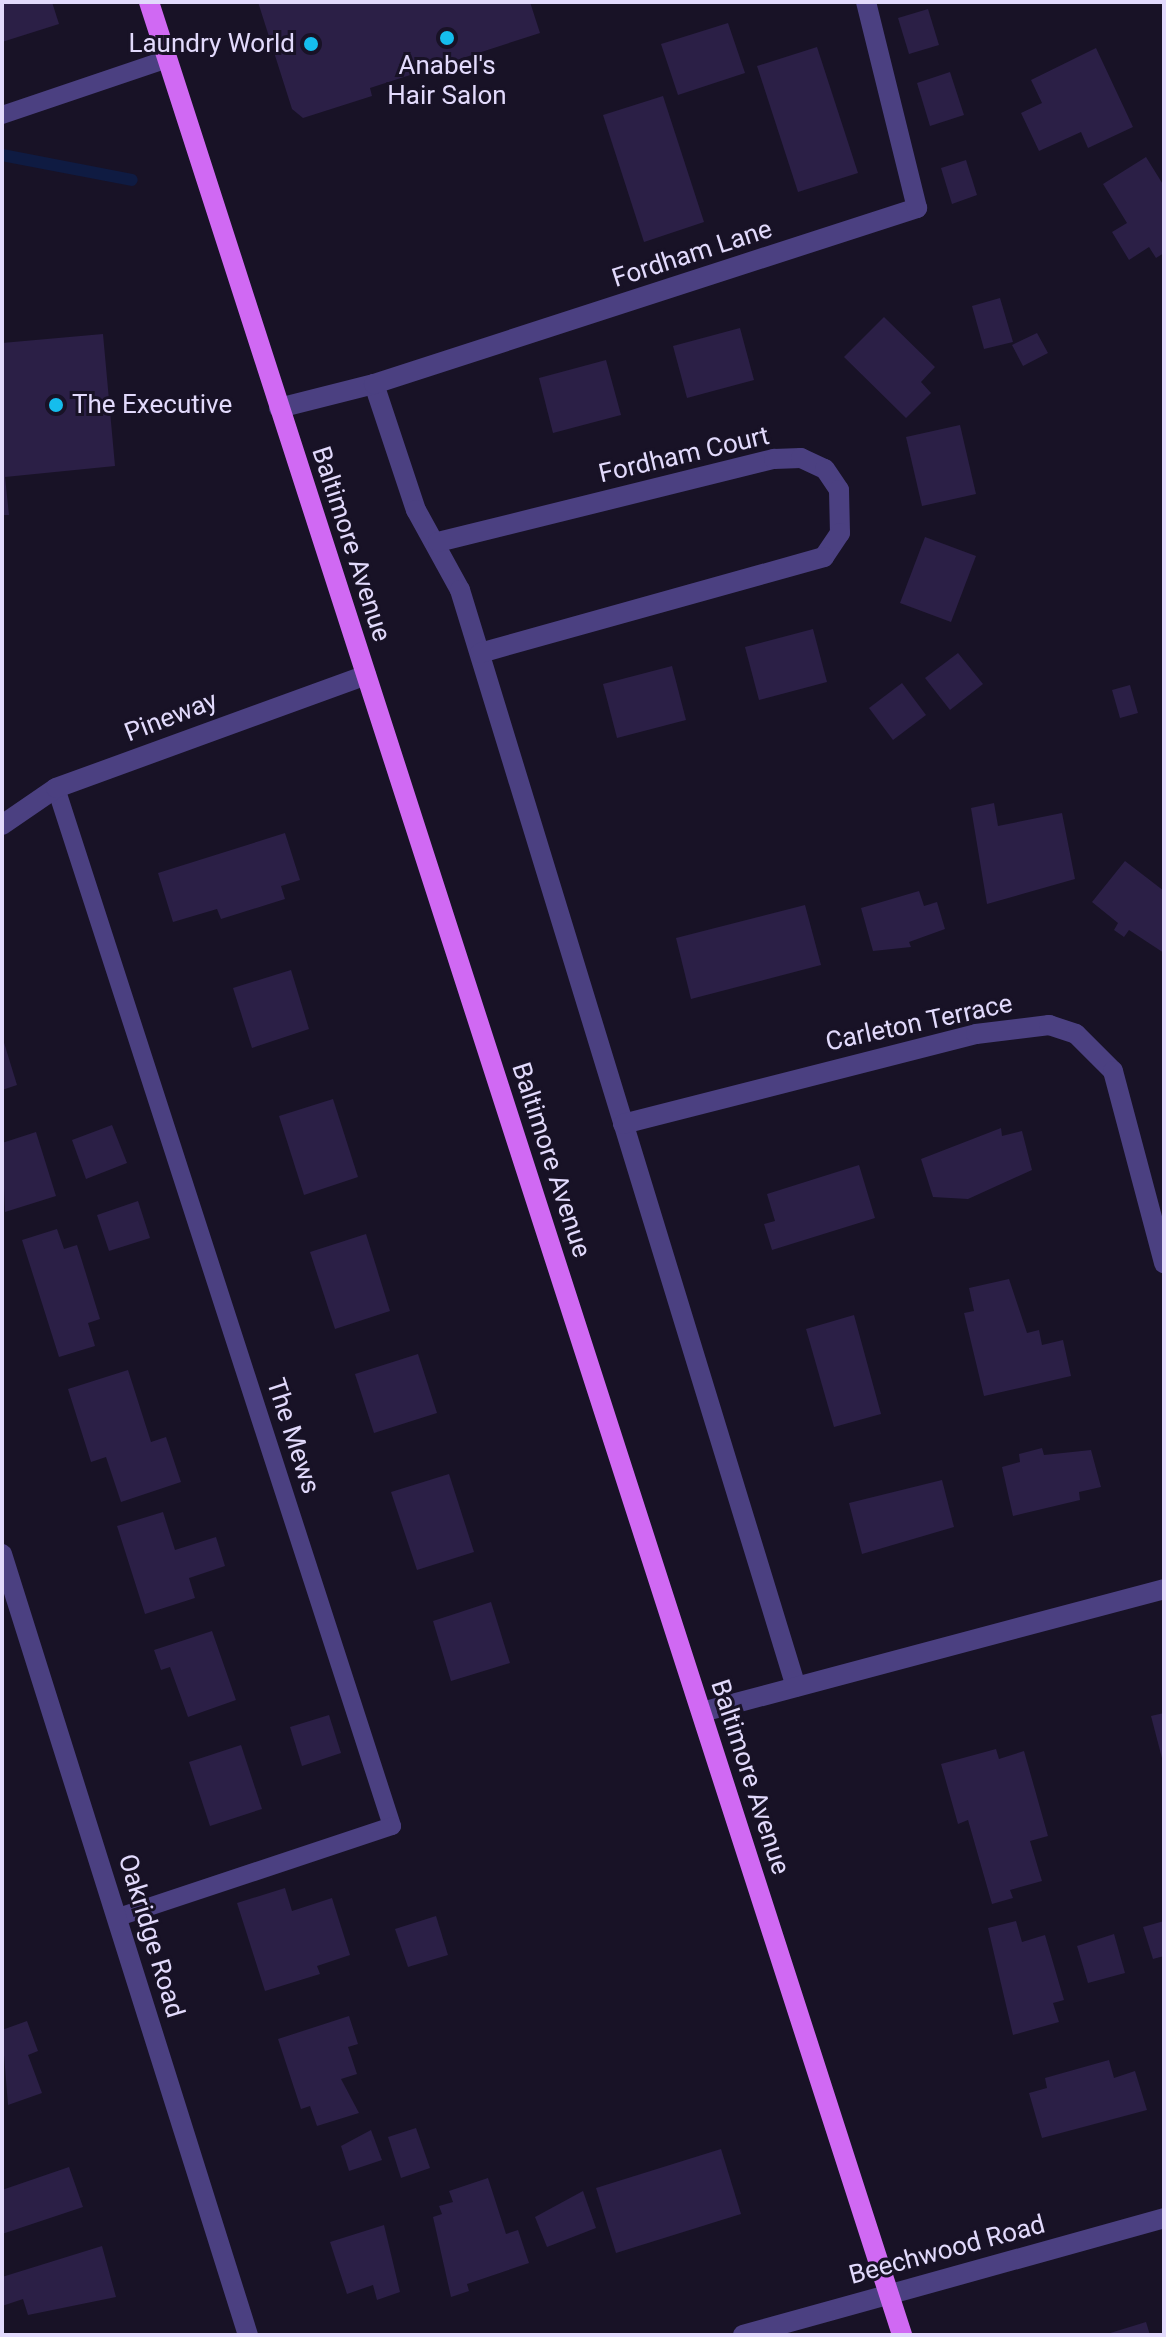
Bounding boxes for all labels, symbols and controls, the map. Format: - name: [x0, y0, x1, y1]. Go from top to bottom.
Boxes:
- place label: Laundry World: [128, 28, 295, 60]
- marker: Anabel's Hair Salon: [438, 29, 456, 47]
- marker: Laundry World: [302, 35, 320, 53]
- place label: Anabel's Hair Salon: [387, 50, 507, 112]
- street label: Fordham Lane: [608, 213, 776, 295]
- place label: The Executive: [72, 389, 232, 421]
- marker: The Executive: [47, 396, 65, 414]
- street label: Fordham Court: [596, 420, 772, 490]
- street label: Baltimore Avenue: [305, 443, 397, 645]
- street label: Pineway: [120, 685, 222, 749]
- street label: Carleton Terrace: [823, 988, 1015, 1058]
- street label: Baltimore Avenue: [505, 1059, 597, 1261]
- street label: The Mews: [260, 1374, 326, 1498]
- street label: Baltimore Avenue: [704, 1676, 796, 1878]
- street label: Oakridge Road: [111, 1850, 191, 2022]
- street label: Beechwood Road: [846, 2209, 1048, 2291]

